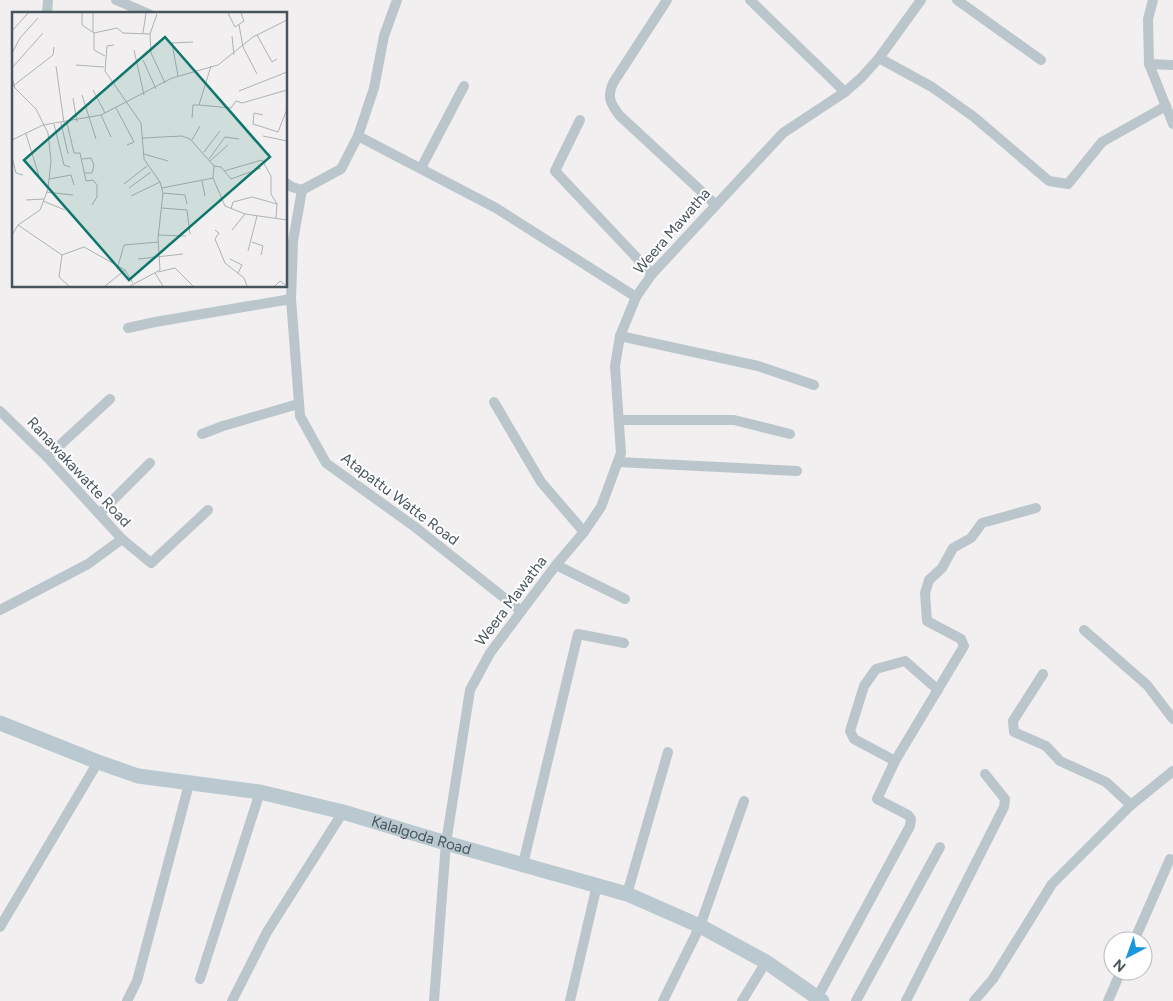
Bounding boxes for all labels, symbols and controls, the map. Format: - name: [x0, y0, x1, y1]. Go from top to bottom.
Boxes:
- inset map: [12, 12, 288, 288]
- street label: Weera Mawatha: [630, 184, 714, 278]
- street label: Ranawakawatte Road: [23, 413, 135, 531]
- street label: Atapattu Watte Road: [338, 449, 462, 549]
- street label: Weera Mawatha: [471, 553, 551, 649]
- street label: Kalalgoda Road: [369, 812, 473, 859]
- north arrow: [1103, 931, 1153, 981]
- text: N: [1110, 955, 1129, 975]

